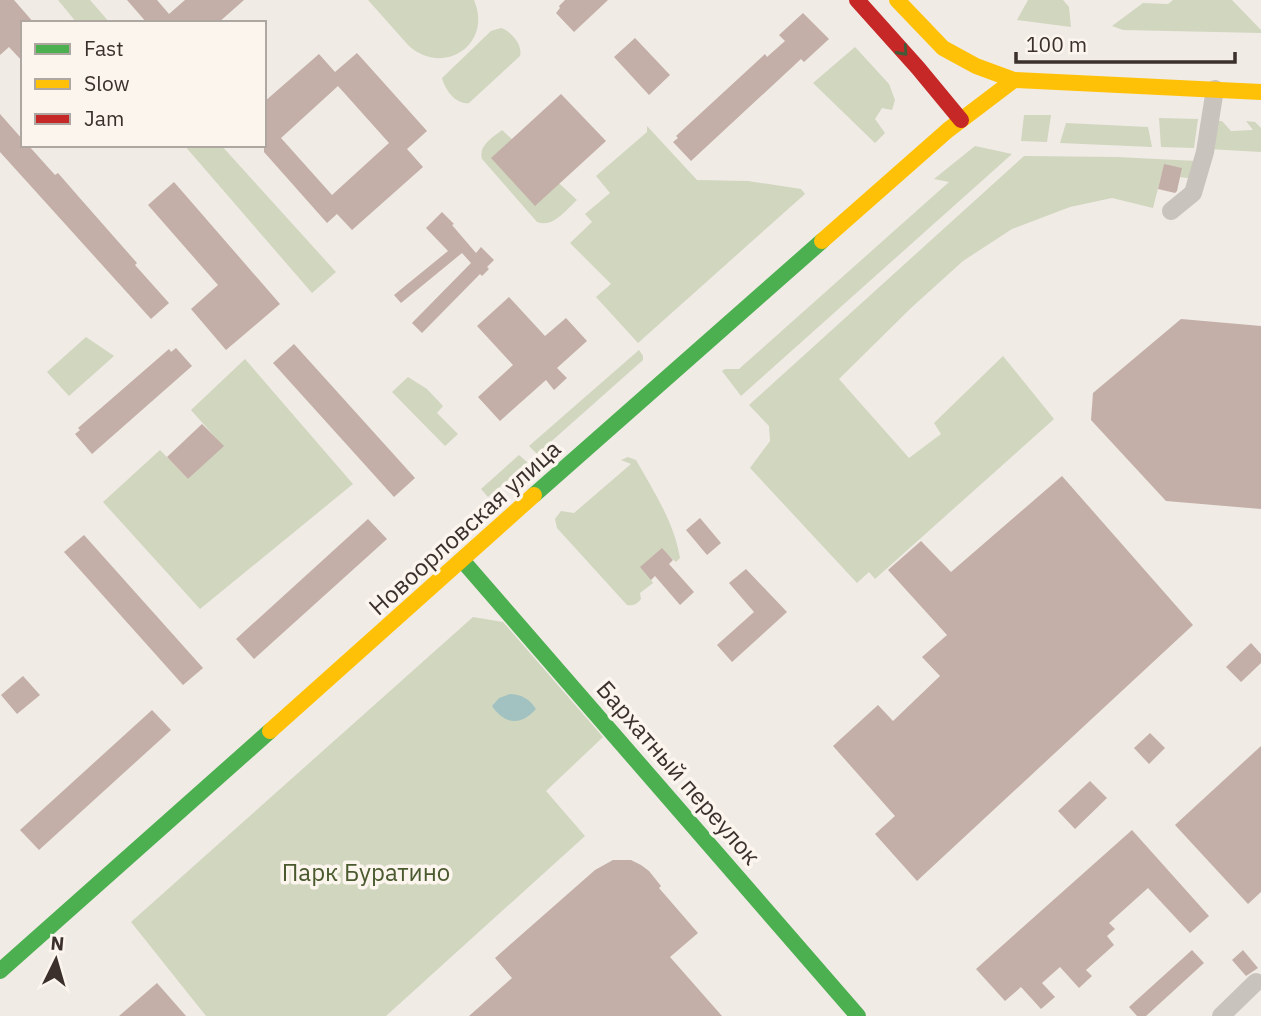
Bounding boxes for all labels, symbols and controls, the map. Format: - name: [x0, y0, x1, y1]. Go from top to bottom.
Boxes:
- legend: [21, 21, 266, 147]
- scale bar: [1016, 21, 1235, 65]
- text: 100 m: [1026, 30, 1087, 58]
- text: Fast: [84, 34, 124, 62]
- one-way arrow: [894, 43, 907, 56]
- text: Slow: [84, 69, 130, 97]
- text: Jam: [84, 104, 124, 132]
- street label: Новоорловская улица: [362, 432, 567, 622]
- street label: Бархатный переулок: [590, 673, 768, 871]
- park label: Парк Буратино: [282, 856, 450, 888]
- north arrow: [21, 925, 91, 995]
- text: N: [50, 931, 65, 956]

